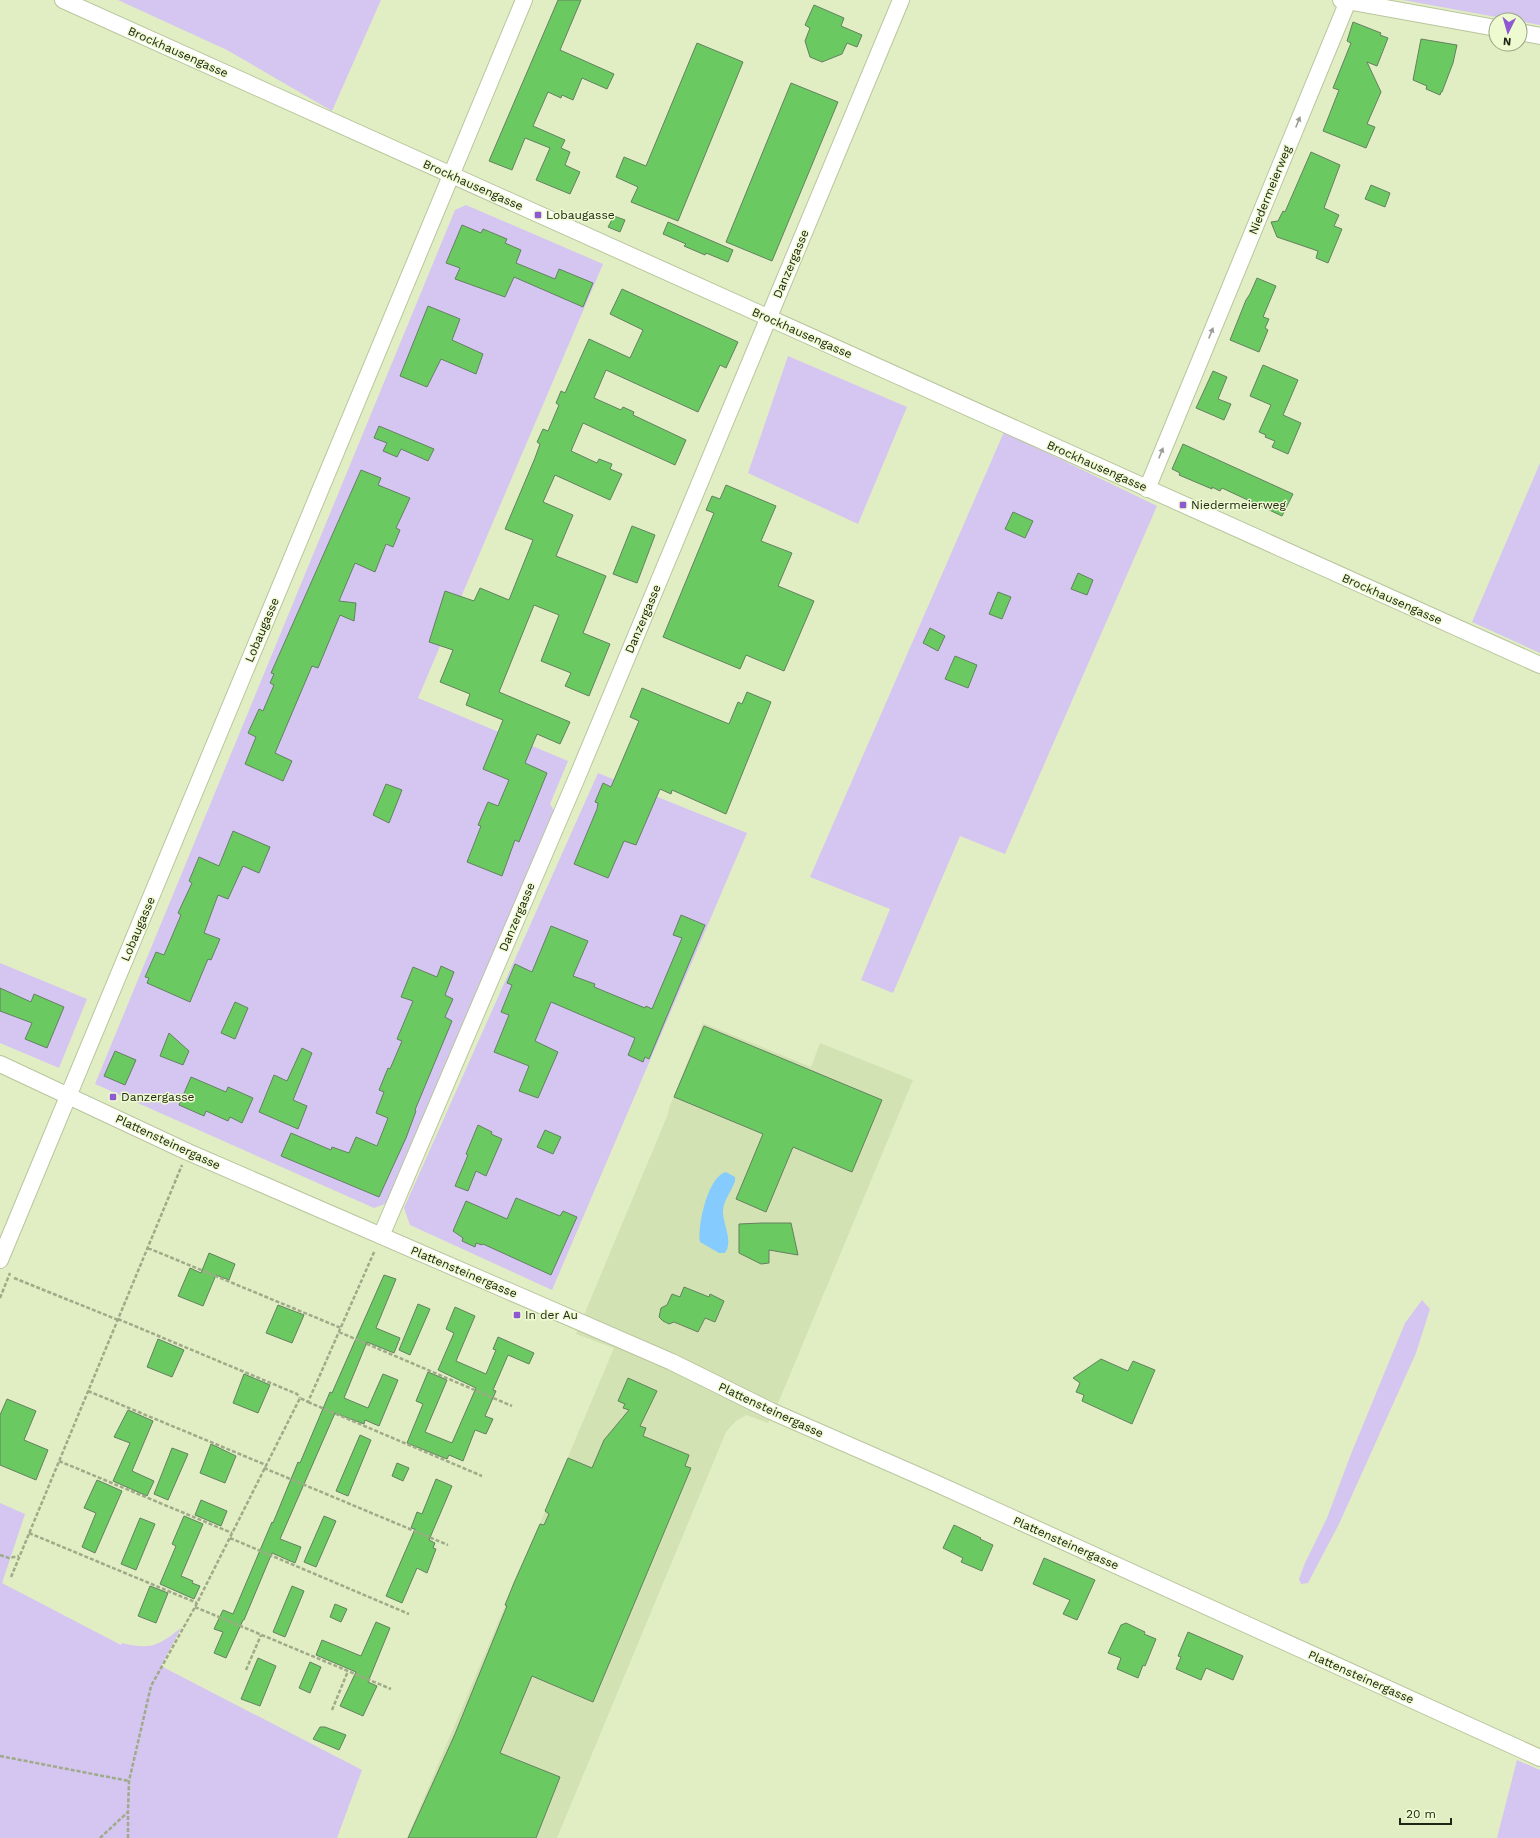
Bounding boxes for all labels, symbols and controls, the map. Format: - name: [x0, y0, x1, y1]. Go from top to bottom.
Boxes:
- north arrow: [1488, 12, 1528, 52]
- street label: Brockhausengasse: [126, 24, 230, 80]
- text: N: [1503, 35, 1512, 48]
- one-way arrow: [1295, 116, 1301, 127]
- street label: Niedermeierweg: [1246, 143, 1294, 237]
- street label: Brockhausengasse: [421, 157, 525, 213]
- place label: Lobaugasse: [546, 208, 615, 222]
- marker: Lobaugasse: [533, 210, 543, 220]
- street label: Danzergasse: [770, 227, 812, 301]
- street label: Brockhausengasse: [750, 305, 854, 361]
- one-way arrow: [1208, 327, 1214, 338]
- street label: Brockhausengasse: [1045, 438, 1149, 494]
- one-way arrow: [1159, 446, 1165, 458]
- place label: Niedermeierweg: [1191, 498, 1286, 512]
- marker: Niedermeierweg: [1178, 500, 1188, 510]
- street label: Brockhausengasse: [1340, 571, 1444, 627]
- street label: Danzergasse: [622, 582, 664, 656]
- street label: Lobaugasse: [242, 596, 282, 664]
- street label: Danzergasse: [496, 880, 538, 954]
- street label: Lobaugasse: [118, 895, 158, 963]
- place label: Danzergasse: [121, 1090, 195, 1104]
- marker: Danzergasse: [108, 1092, 118, 1102]
- street label: Plattensteinergasse: [113, 1111, 223, 1173]
- street label: Plattensteinergasse: [409, 1243, 519, 1301]
- place label: In der Au: [525, 1308, 578, 1322]
- marker: In der Au: [512, 1310, 522, 1320]
- street label: Plattensteinergasse: [716, 1379, 826, 1441]
- street label: Plattensteinergasse: [1011, 1513, 1121, 1573]
- street label: Plattensteinergasse: [1306, 1647, 1416, 1707]
- scale bar: [1400, 1800, 1451, 1826]
- text: 20 m: [1406, 1807, 1436, 1821]

